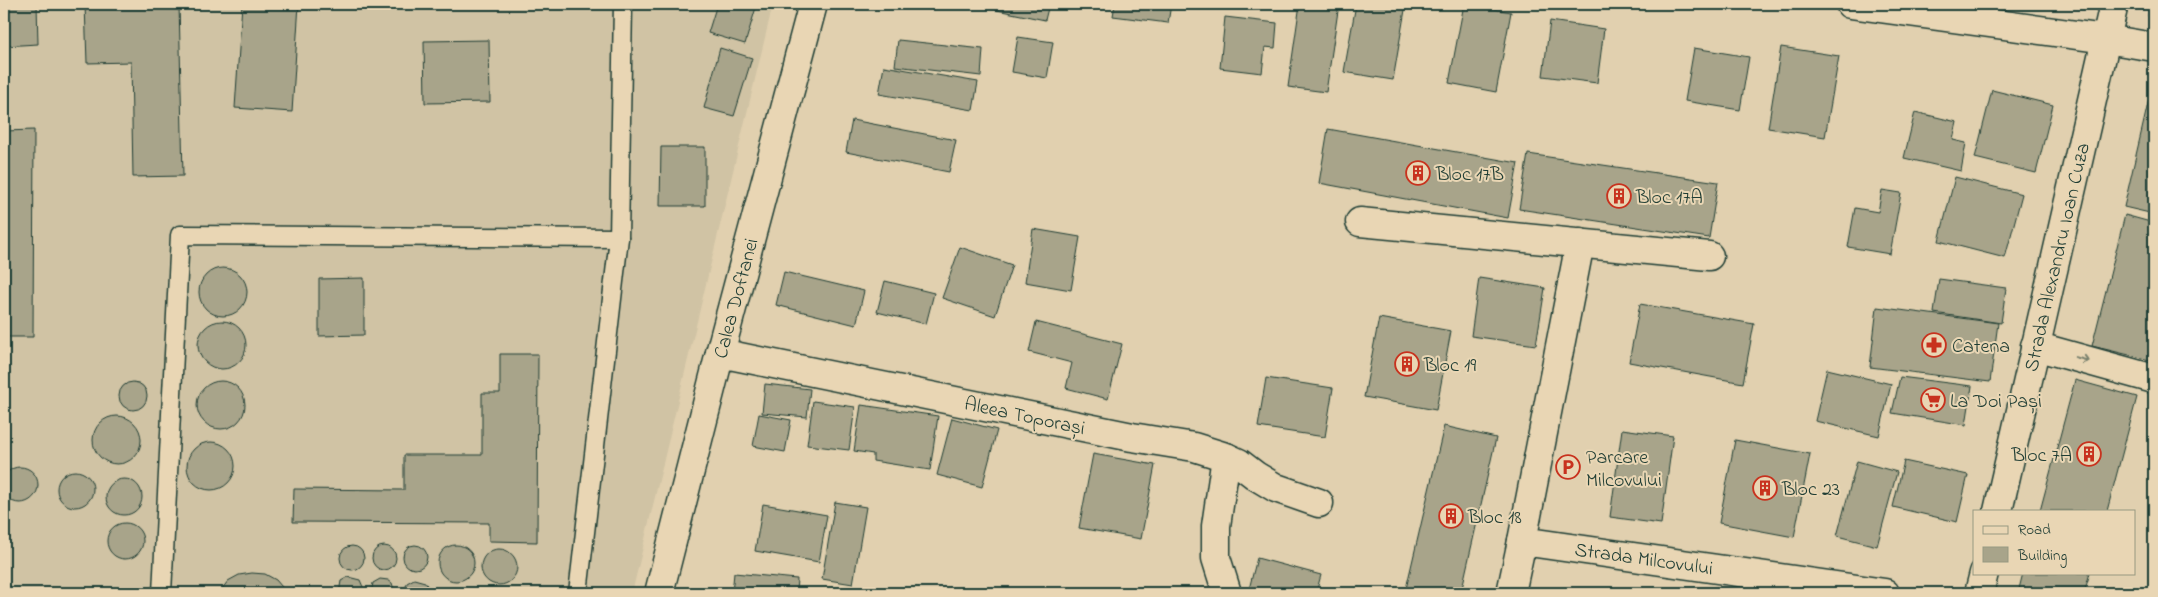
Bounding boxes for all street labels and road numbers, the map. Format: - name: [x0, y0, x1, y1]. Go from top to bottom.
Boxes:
- street label: Strada Alexandru Ioan Cuza: [2018, 140, 2099, 375]
- street label: Calea Doftanei: [707, 235, 767, 362]
- street label: Aleea Toporași: [962, 391, 1087, 444]
- street label: Strada Milcovului: [1573, 536, 1715, 585]

